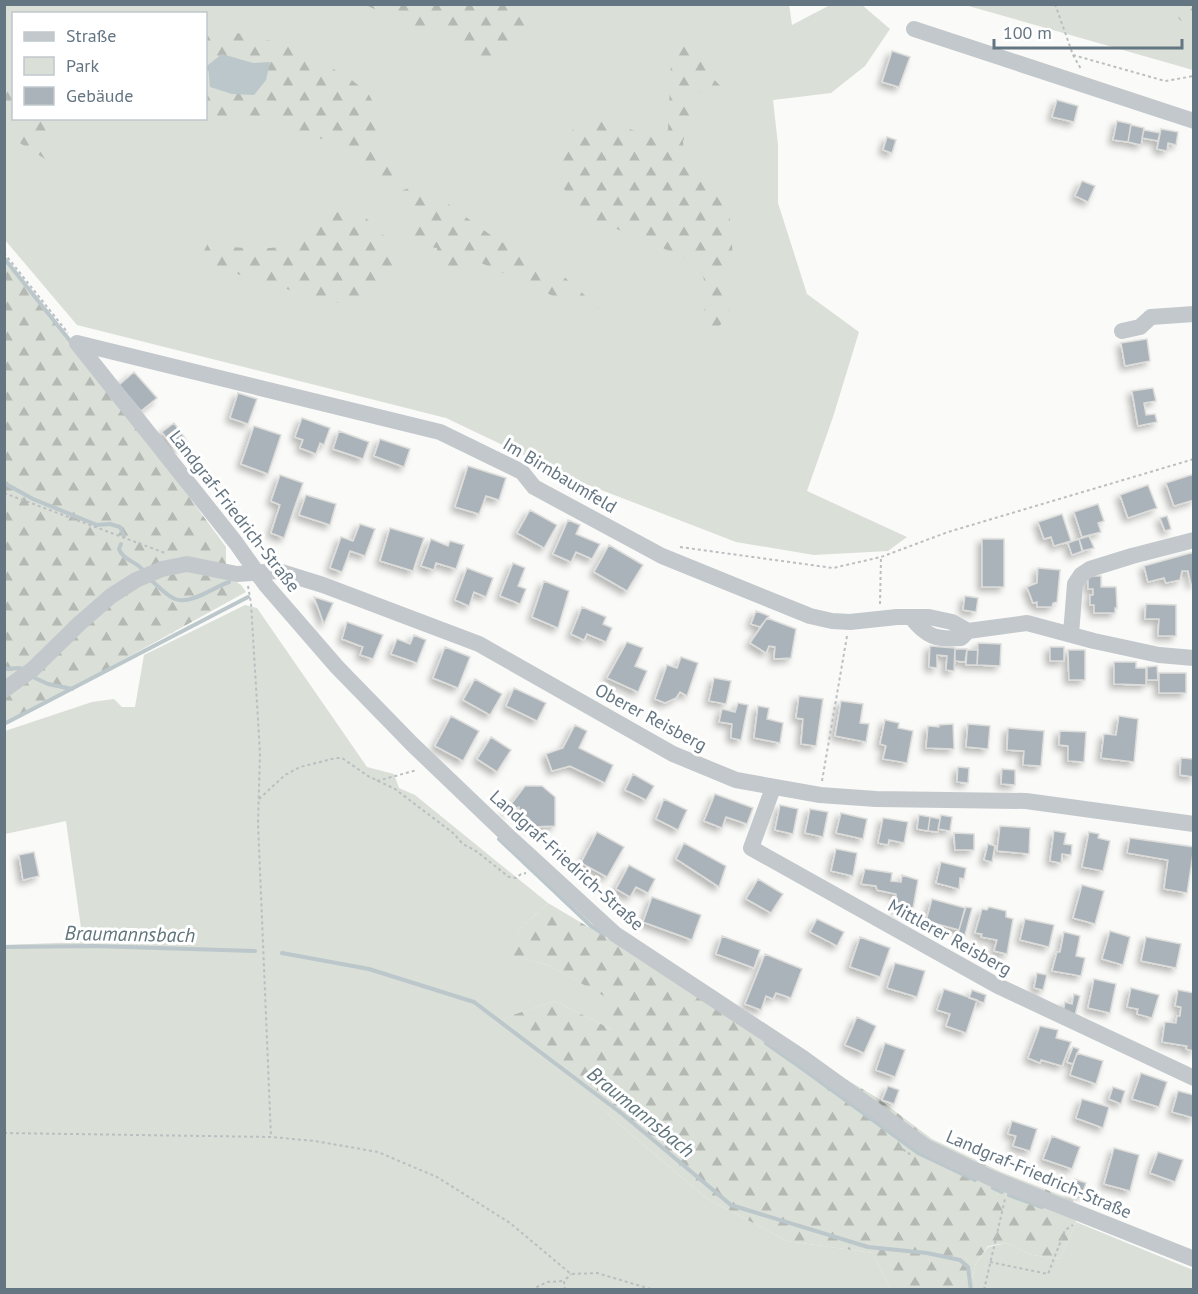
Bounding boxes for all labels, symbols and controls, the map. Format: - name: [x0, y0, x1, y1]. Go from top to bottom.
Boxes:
- legend: [12, 12, 207, 120]
- scale bar: [994, 12, 1182, 50]
- text: 100 m: [1003, 21, 1052, 44]
- text: Straße: [66, 24, 117, 47]
- text: Park: [66, 54, 99, 77]
- text: Gebäude: [66, 84, 133, 107]
- street label: Landgraf-Friedrich-Straße: [165, 425, 305, 597]
- street label: Im Birnbaumfeld: [499, 432, 621, 518]
- street label: Oberer Reisberg: [591, 678, 711, 756]
- street label: Landgraf-Friedrich-Straße: [485, 785, 649, 935]
- street label: Mittlerer Reisberg: [884, 894, 1016, 980]
- water label: Braumannsbach: [64, 920, 196, 948]
- water label: Braumannsbach: [582, 1061, 700, 1163]
- street label: Landgraf-Friedrich-Straße: [943, 1124, 1135, 1224]

